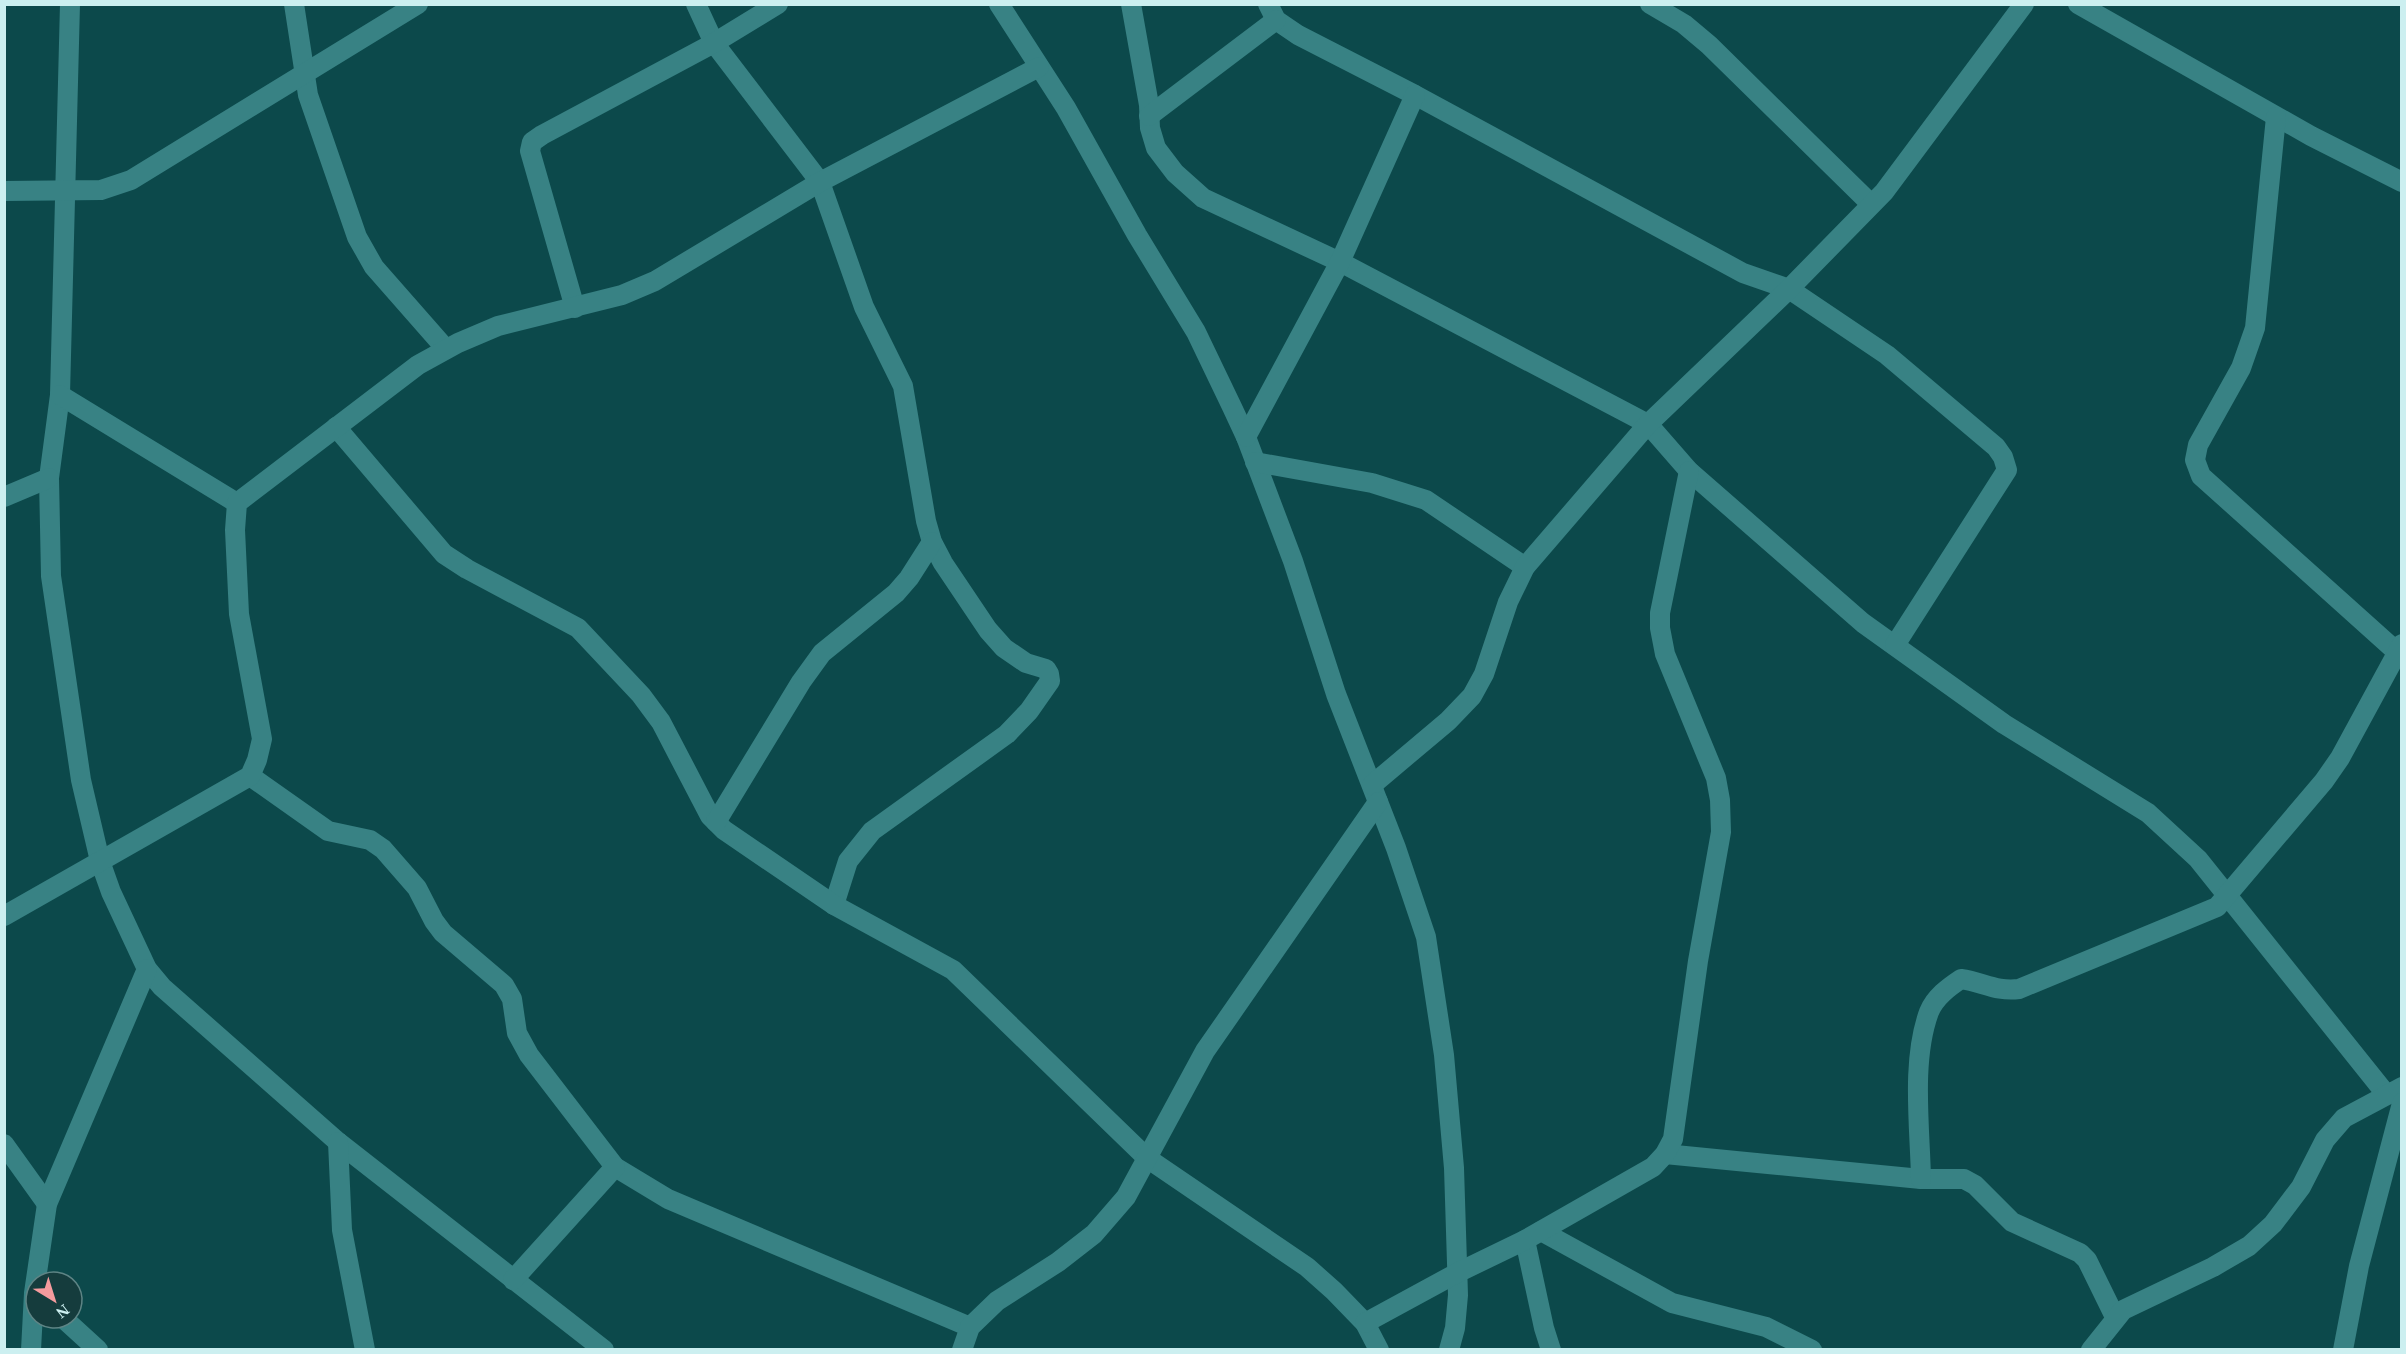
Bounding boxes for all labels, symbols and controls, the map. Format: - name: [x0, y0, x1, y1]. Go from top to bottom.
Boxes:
- north arrow: [24, 1270, 84, 1330]
- text: N: [53, 1301, 73, 1322]

